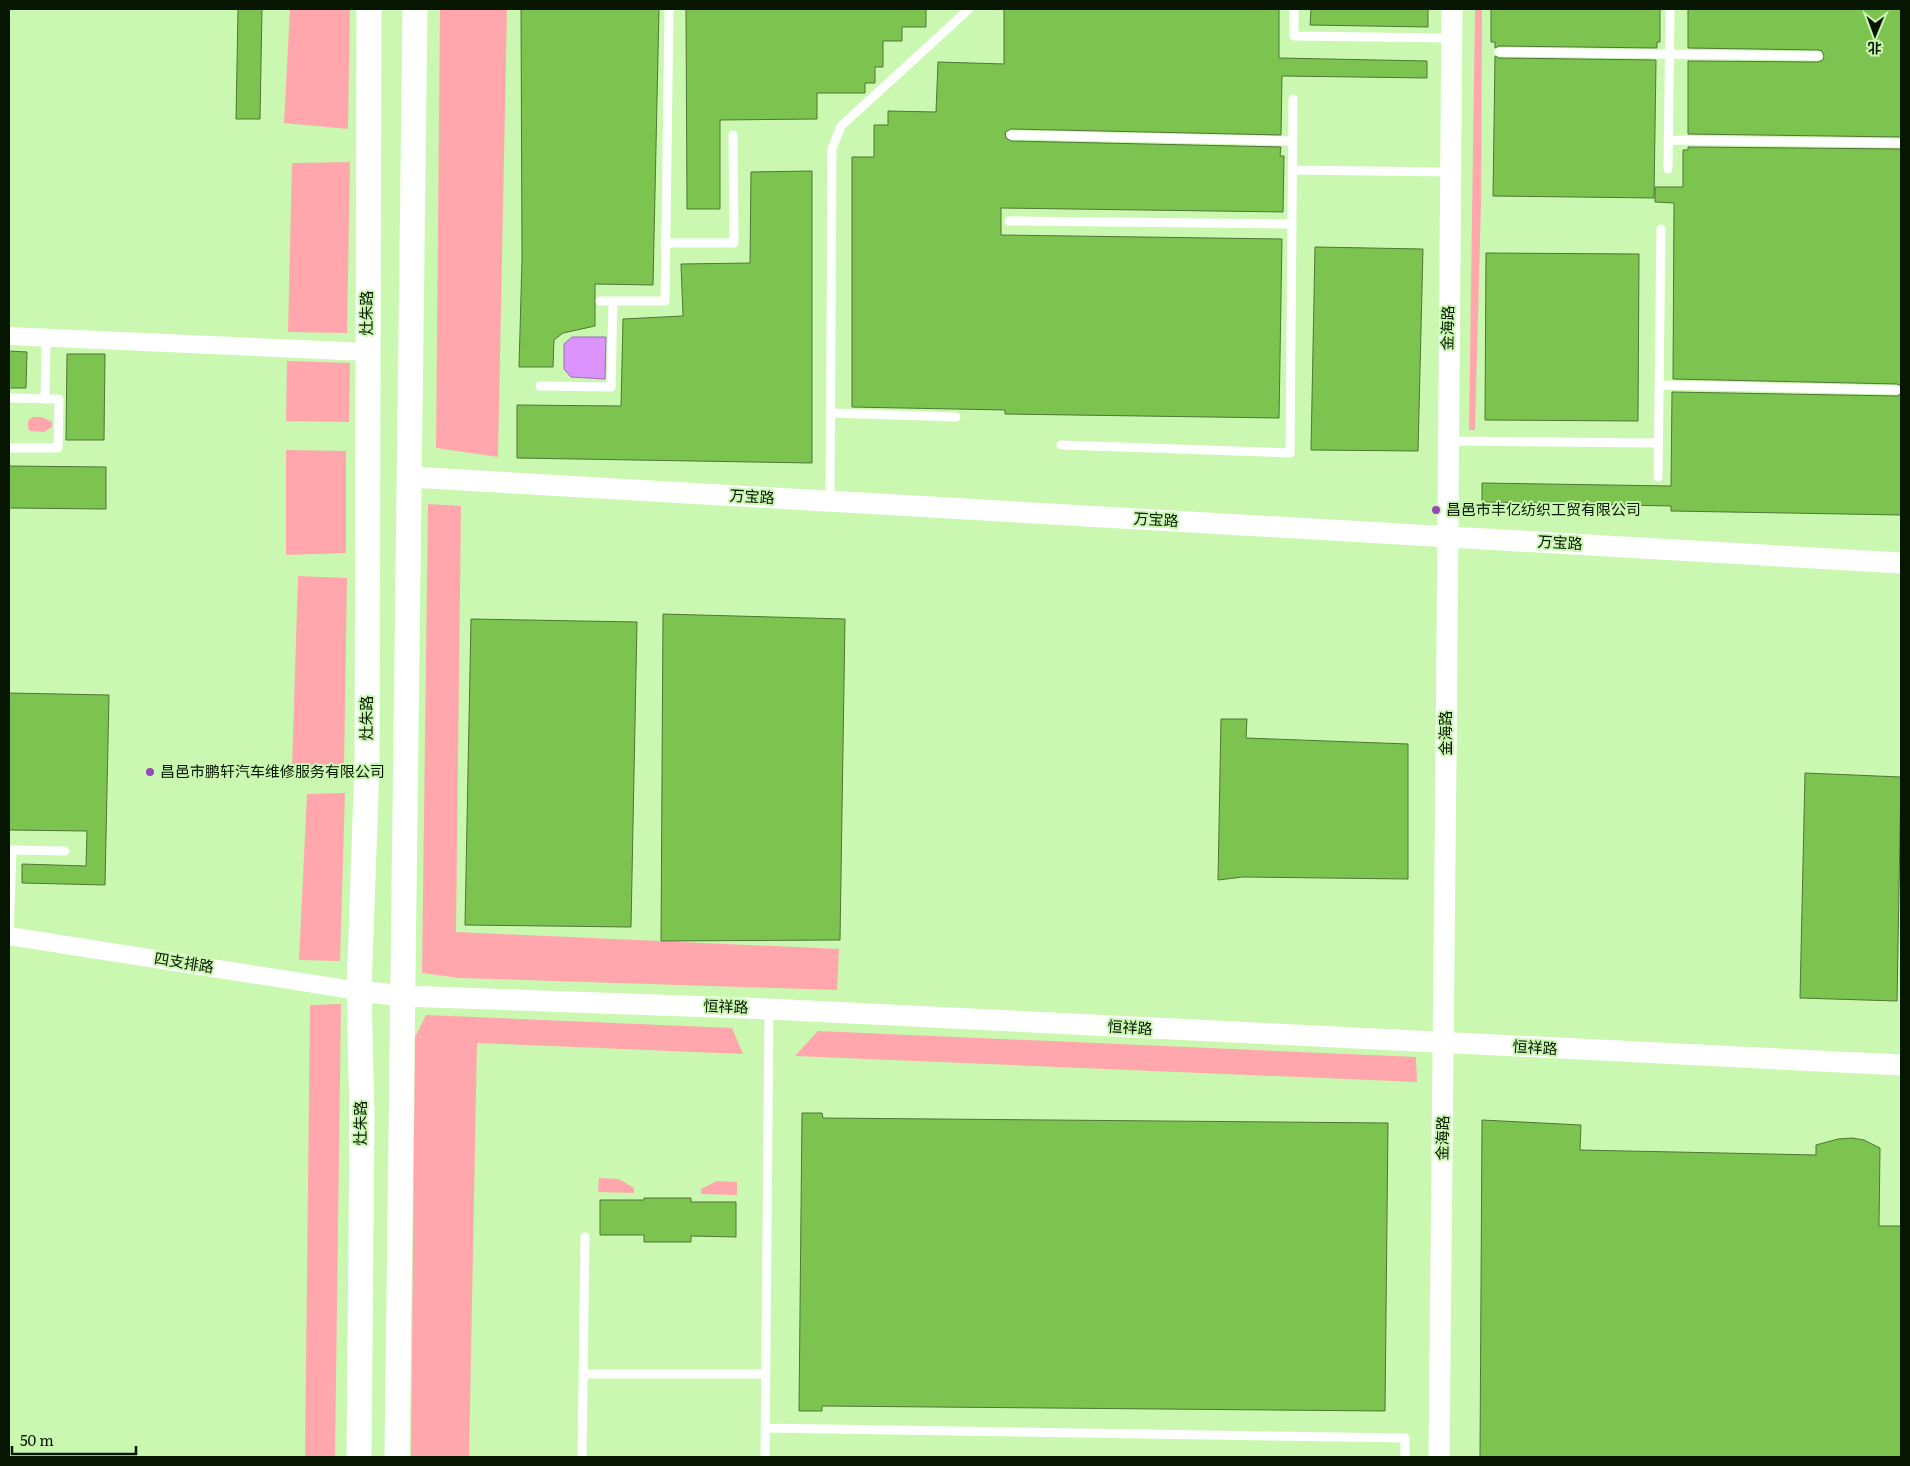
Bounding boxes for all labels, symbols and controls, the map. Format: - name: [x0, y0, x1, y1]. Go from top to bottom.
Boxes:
- north arrow: [1850, 10, 1900, 60]
- text: 北: [1868, 39, 1882, 59]
- street label: 灶朱路: [354, 290, 377, 336]
- street label: 金海路: [1435, 305, 1458, 351]
- street label: 万宝路: [729, 483, 775, 508]
- place label: 昌邑市丰亿纺织工贸有限公司: [1446, 497, 1641, 520]
- marker: 昌邑市丰亿纺织工贸有限公司: [1430, 504, 1442, 516]
- street label: 万宝路: [1133, 506, 1179, 531]
- street label: 万宝路: [1537, 529, 1583, 554]
- street label: 灶朱路: [354, 695, 377, 741]
- street label: 金海路: [1433, 710, 1456, 756]
- place label: 昌邑市鹏轩汽车维修服务有限公司: [160, 759, 385, 782]
- marker: 昌邑市鹏轩汽车维修服务有限公司: [144, 766, 156, 778]
- street label: 四支排路: [153, 945, 216, 978]
- street label: 恒祥路: [703, 993, 749, 1018]
- street label: 恒祥路: [1107, 1014, 1153, 1039]
- street label: 恒祥路: [1512, 1034, 1558, 1059]
- street label: 灶朱路: [348, 1100, 371, 1146]
- street label: 金海路: [1430, 1115, 1453, 1161]
- scale bar: [12, 1424, 136, 1456]
- text: 50 m: [20, 1428, 54, 1451]

